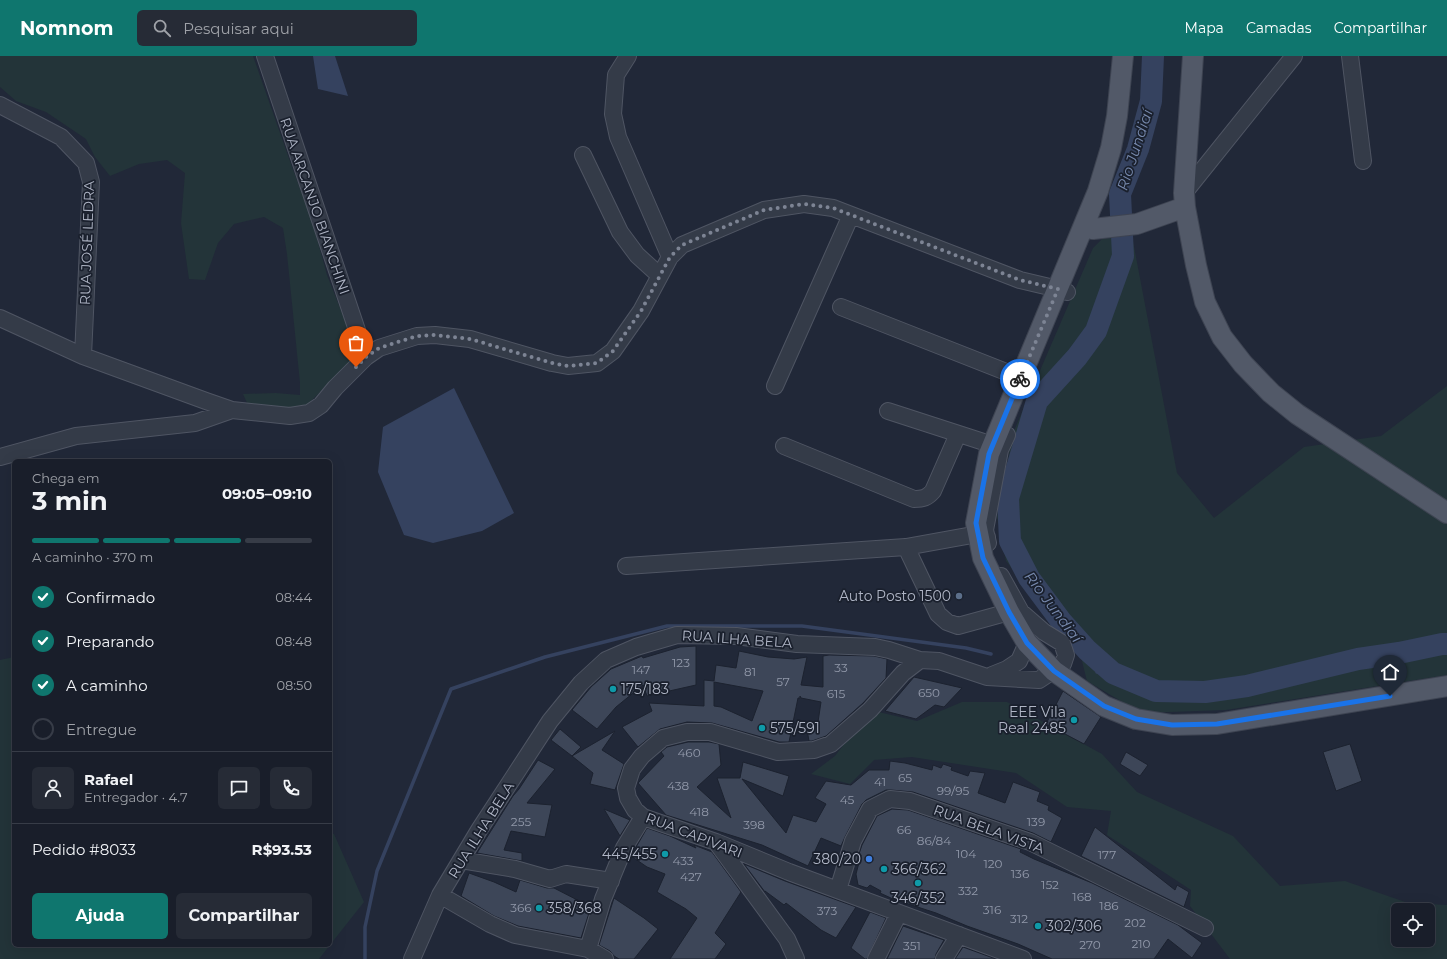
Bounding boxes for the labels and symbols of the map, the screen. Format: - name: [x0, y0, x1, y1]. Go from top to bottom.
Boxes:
- water label: Rio Jundiaí: [1112, 105, 1157, 193]
- street label: RUA ARCANJO BIANCHINI: [276, 115, 354, 297]
- street label: RUA JOSÉ LEDRA: [76, 180, 98, 306]
- pin: [339, 326, 373, 367]
- courier: [1000, 359, 1040, 399]
- water label: Rio Jundiaí: [1020, 567, 1087, 648]
- place label: Auto Posto 1500: [839, 587, 951, 605]
- marker: Auto Posto 1500: [954, 591, 964, 601]
- street label: RUA ILHA BELA: [681, 626, 794, 652]
- house number: 123: [672, 655, 690, 670]
- pin: [1373, 655, 1407, 696]
- house number: 33: [834, 660, 848, 675]
- house number: 147: [632, 662, 650, 677]
- house number: 81: [744, 664, 756, 679]
- house number: 57: [776, 674, 790, 689]
- place label: 175/183: [621, 680, 669, 698]
- marker: 175/183: [608, 684, 618, 694]
- house number: 650: [918, 685, 940, 700]
- house number: 615: [827, 686, 845, 701]
- place label: EEE Vila Real 2485: [998, 703, 1066, 737]
- marker: EEE Vila Real 2485: [1069, 715, 1079, 725]
- place label: 575/591: [770, 719, 820, 737]
- marker: 575/591: [757, 723, 767, 733]
- house number: 460: [677, 745, 701, 760]
- house number: 65: [898, 770, 912, 785]
- house number: 41: [874, 774, 886, 789]
- street label: RUA ILHA BELA: [444, 778, 518, 882]
- house number: 438: [667, 778, 689, 793]
- house number: 99/95: [937, 783, 969, 798]
- house number: 45: [840, 792, 855, 807]
- street label: RUA BELA VISTA: [931, 801, 1048, 858]
- house number: 418: [689, 804, 709, 819]
- street label: RUA CAPIVARI: [643, 808, 745, 862]
- house number: 255: [511, 814, 531, 829]
- house number: 139: [1027, 814, 1045, 829]
- house number: 398: [743, 817, 765, 832]
- house number: 66: [897, 822, 911, 837]
- house number: 86/84: [917, 833, 951, 848]
- place label: 445/455: [602, 845, 657, 863]
- house number: 104: [956, 846, 976, 861]
- house number: 177: [1098, 847, 1116, 862]
- marker: 445/455: [660, 849, 670, 859]
- place label: 380/20: [813, 850, 861, 868]
- house number: 433: [672, 853, 694, 868]
- marker: 380/20: [864, 854, 874, 864]
- house number: 120: [983, 856, 1003, 871]
- place label: 366/362: [892, 860, 946, 878]
- marker: 366/362: [879, 864, 889, 874]
- house number: 136: [1011, 866, 1029, 881]
- house number: 427: [680, 869, 702, 884]
- house number: 152: [1041, 877, 1059, 892]
- marker: 346/352: [913, 878, 923, 888]
- house number: 332: [958, 883, 978, 898]
- place label: 346/352: [891, 889, 945, 907]
- house number: 168: [1072, 889, 1092, 904]
- house number: 186: [1099, 898, 1119, 913]
- place label: 358/368: [547, 899, 602, 917]
- house number: 366: [510, 900, 532, 915]
- house number: 316: [983, 902, 1001, 917]
- marker: 358/368: [534, 903, 544, 913]
- house number: 373: [817, 903, 837, 918]
- house number: 312: [1010, 911, 1028, 926]
- house number: 202: [1124, 915, 1146, 930]
- place label: 302/306: [1046, 917, 1102, 935]
- marker: 302/306: [1033, 921, 1043, 931]
- house number: 210: [1131, 936, 1151, 951]
- house number: 270: [1079, 937, 1101, 952]
- house number: 351: [903, 938, 921, 953]

